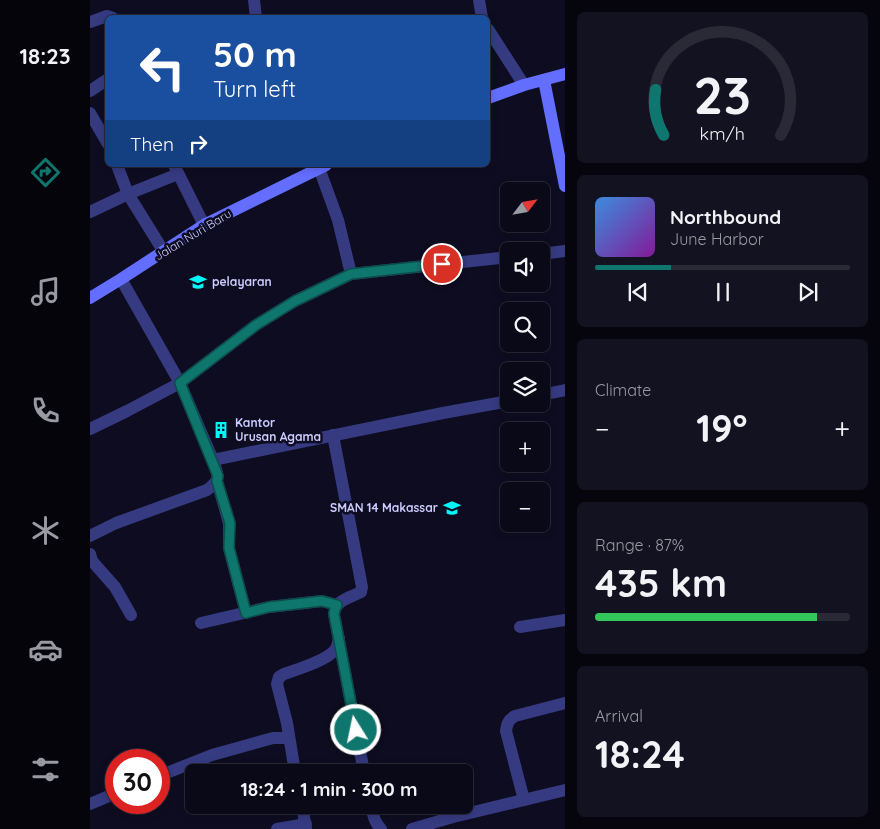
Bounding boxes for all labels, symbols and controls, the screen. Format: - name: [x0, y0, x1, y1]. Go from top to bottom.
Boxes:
- text: 50 m: [213, 32, 297, 76]
- icon: left: [130, 35, 195, 100]
- text: 18:23: [20, 42, 70, 70]
- text: 23: [694, 62, 751, 127]
- text: Turn left: [213, 75, 296, 103]
- text: km/h: [700, 122, 745, 144]
- icon: right: [184, 130, 212, 158]
- text: Then: [130, 132, 174, 156]
- icon: directions: [28, 155, 63, 190]
- north arrow: [500, 182, 550, 232]
- map controls: [500, 182, 550, 532]
- text: Northbound: [670, 205, 781, 229]
- street label: Jalan Nuri Baru: [152, 206, 234, 263]
- text: June Harbor: [670, 229, 764, 249]
- button: sound: [500, 242, 550, 292]
- pin: [421, 243, 463, 285]
- icon: arrive: [428, 250, 456, 278]
- school or university icon: pelayaran: [188, 272, 208, 292]
- icon: music: [28, 274, 63, 309]
- place label: pelayaran: [212, 274, 272, 289]
- icon: previous: [624, 278, 652, 306]
- icon: pause: [709, 278, 737, 306]
- icon: next: [794, 278, 822, 306]
- button: search: [500, 302, 550, 352]
- button: layers: [500, 362, 550, 412]
- text: Climate: [595, 380, 651, 400]
- icon: phone: [28, 393, 63, 428]
- text: 19°: [696, 404, 748, 452]
- text: −: [595, 411, 610, 446]
- text: +: [834, 411, 850, 446]
- place label: Kantor Urusan Agama: [235, 415, 321, 444]
- building icon: Kantor Urusan Agama: [211, 420, 231, 440]
- button: +: [500, 422, 550, 472]
- button: −: [500, 482, 550, 532]
- school or university icon: SMAN 14 Makassar: [442, 498, 462, 518]
- place label: SMAN 14 Makassar: [330, 500, 438, 515]
- icon: climate: [28, 513, 63, 548]
- text: Range · 87%: [595, 535, 684, 555]
- text: 435 km: [595, 559, 727, 607]
- icon: car: [28, 632, 63, 667]
- position arrow: [329, 703, 381, 755]
- text: Arrival: [595, 706, 643, 726]
- text: 18:24: [595, 730, 685, 778]
- speed limit sign: 30: [105, 749, 170, 814]
- icon: filters: [28, 752, 63, 787]
- text: 18:24 · 1 min · 300 m: [240, 777, 418, 801]

